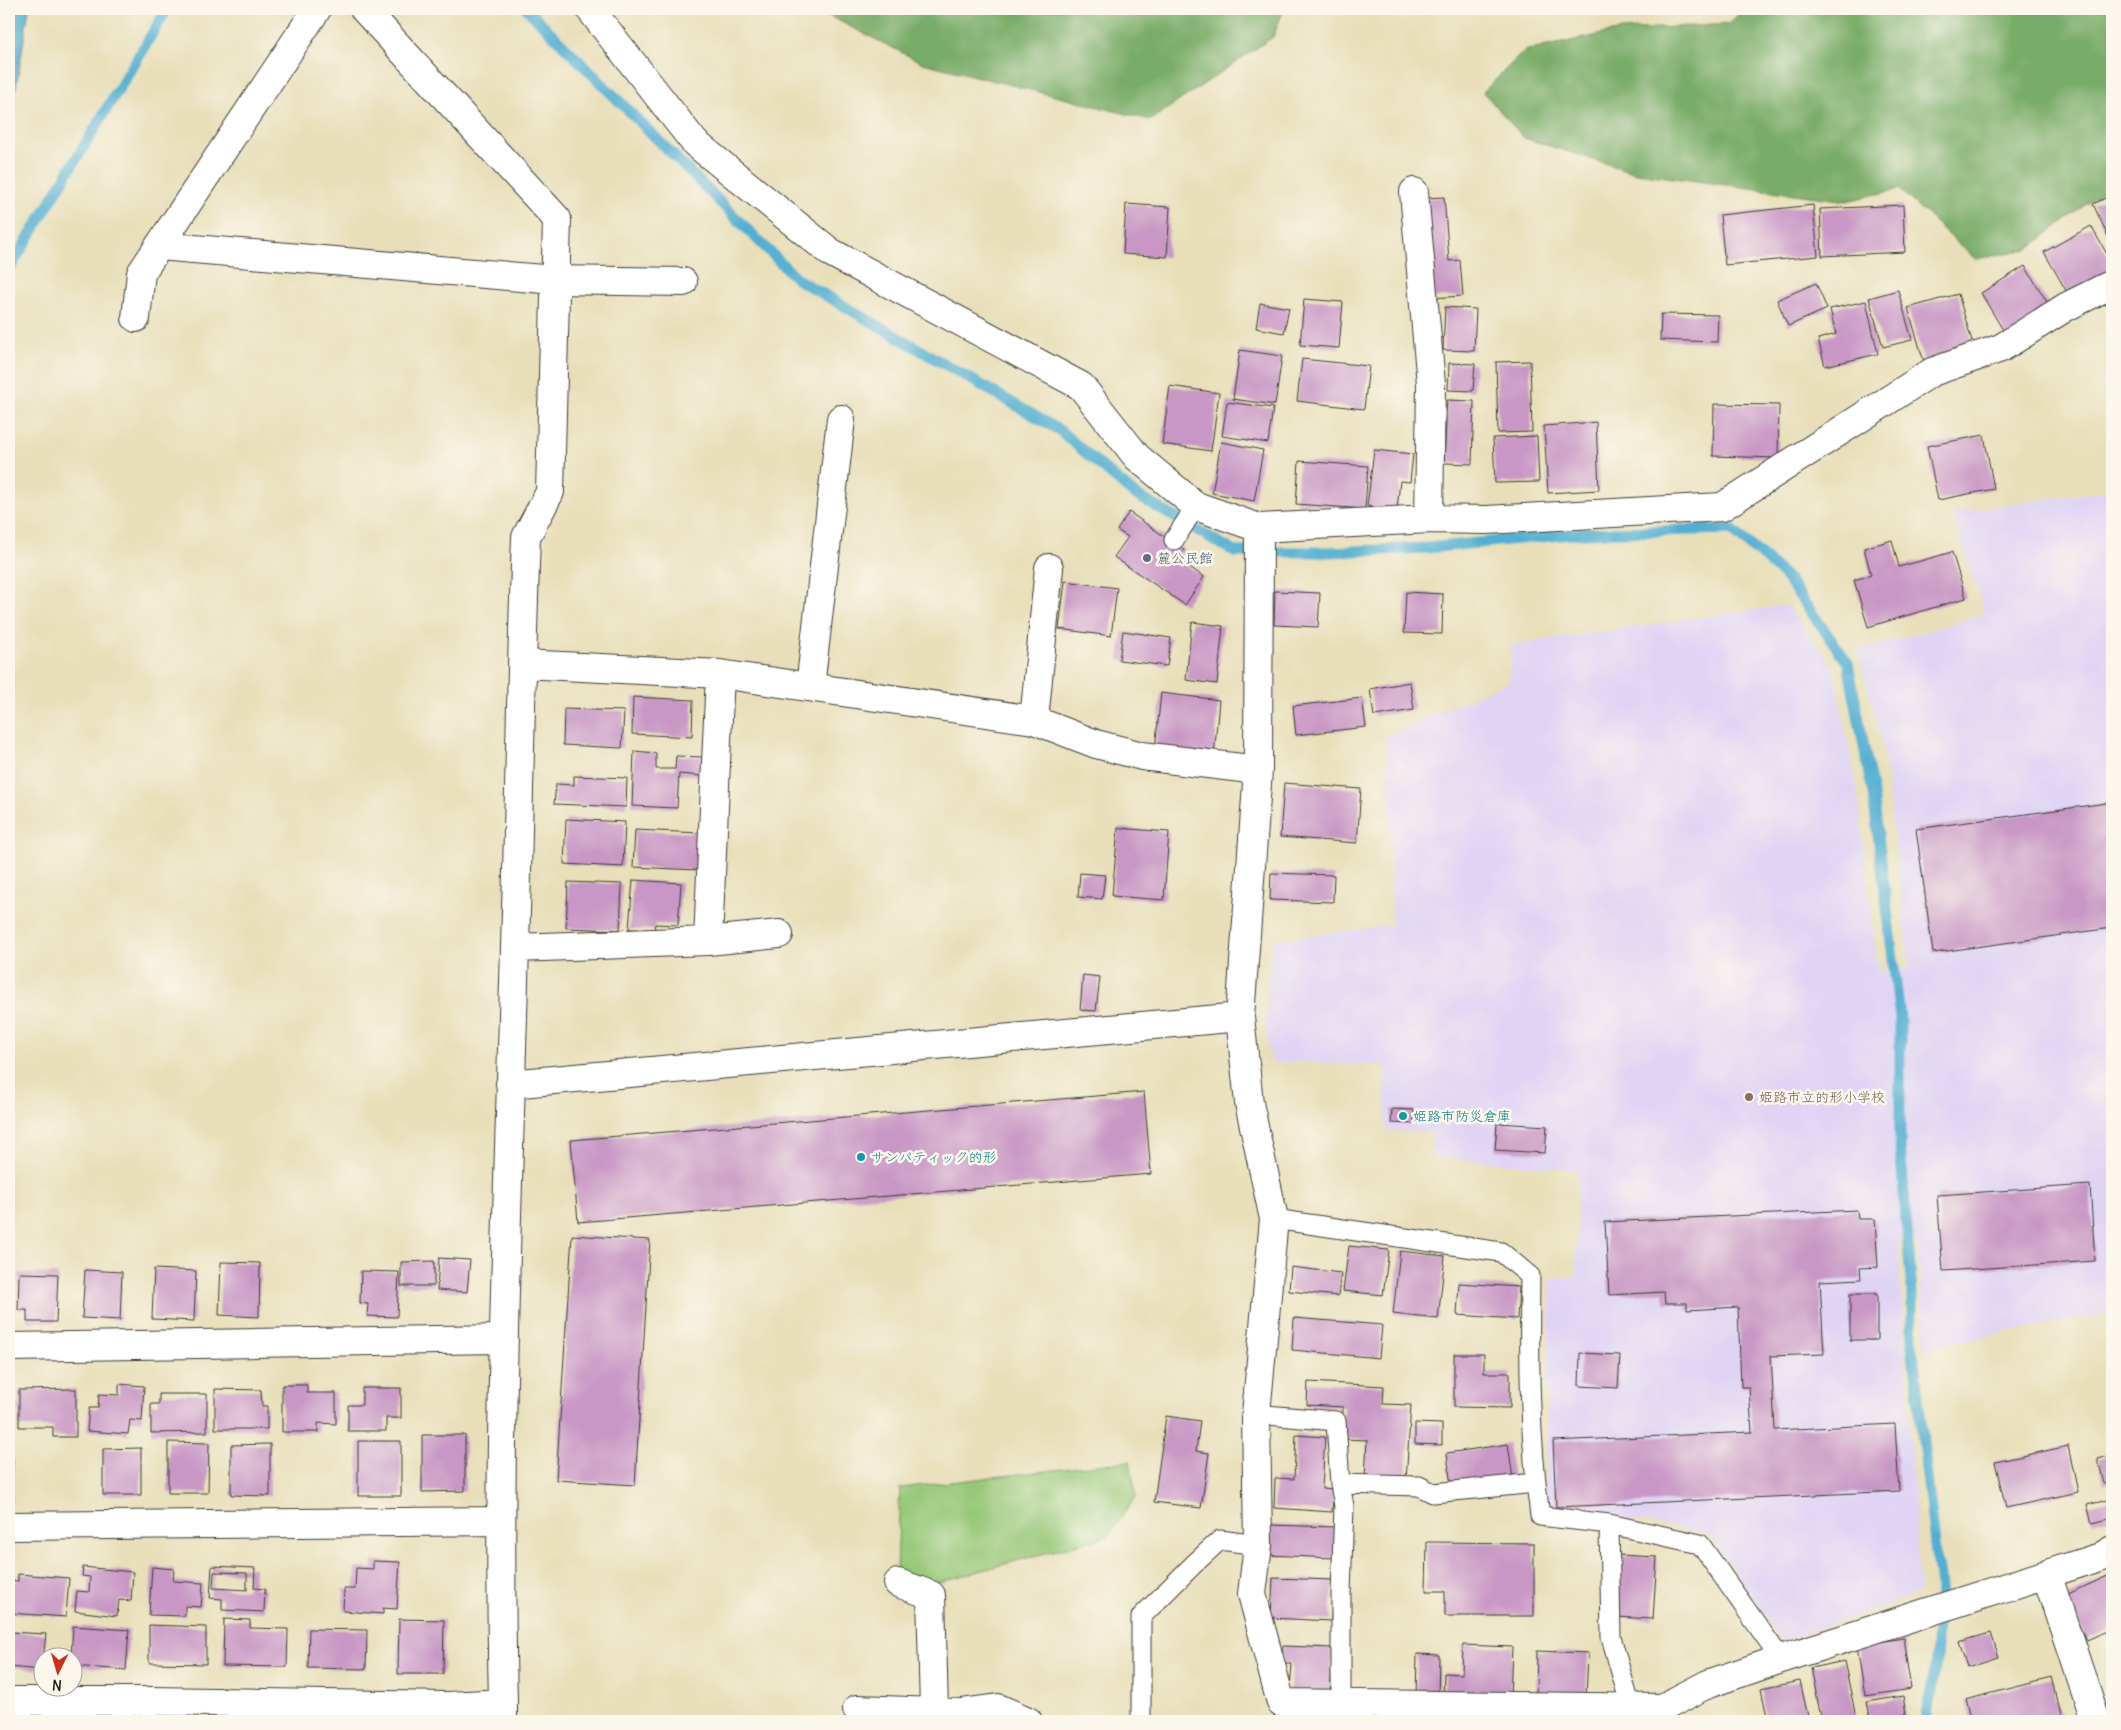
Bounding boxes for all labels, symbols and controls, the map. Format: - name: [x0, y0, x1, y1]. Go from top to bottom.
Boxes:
- place label: 麓公民館: [1157, 549, 1213, 567]
- marker: 麓公民館: [1141, 552, 1153, 564]
- place label: 姫路市立的形小学校: [1759, 1088, 1885, 1106]
- marker: 姫路市立的形小学校: [1743, 1091, 1755, 1103]
- place label: 姫路市防災倉庫: [1413, 1107, 1511, 1125]
- marker: 姫路市防災倉庫: [1397, 1110, 1409, 1122]
- place label: サンパティック的形: [871, 1148, 996, 1166]
- marker: サンパティック的形: [855, 1151, 867, 1163]
- north arrow: [32, 1648, 82, 1698]
- text: N: [51, 1676, 62, 1694]

